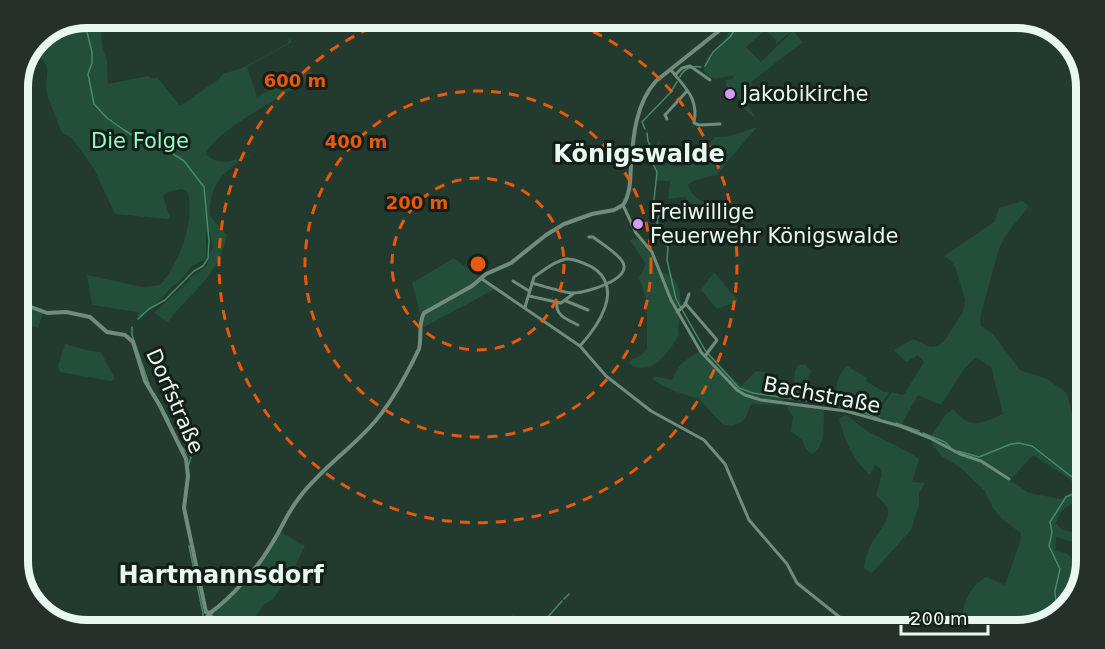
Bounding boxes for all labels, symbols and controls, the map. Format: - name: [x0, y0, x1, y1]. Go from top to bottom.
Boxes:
- text: 600 m: [264, 70, 326, 91]
- place label: Jakobikirche: [740, 82, 868, 106]
- marker: Jakobikirche: [723, 87, 737, 101]
- park label: Die Folge: [91, 129, 189, 153]
- text: 400 m: [325, 131, 387, 152]
- district label: Königswalde: [553, 140, 725, 168]
- text: 200 m: [386, 192, 448, 213]
- place label: Freiwillige Feuerwehr Königswalde: [650, 200, 899, 248]
- marker: Freiwillige Feuerwehr Königswalde: [631, 217, 645, 231]
- centre of rings: [468, 254, 488, 274]
- street label: Dorfstraße: [141, 345, 209, 457]
- street label: Bachstraße: [761, 372, 883, 418]
- district label: Hartmannsdorf: [118, 561, 324, 589]
- scale bar: [901, 598, 988, 636]
- text: 200 m: [910, 608, 968, 629]

